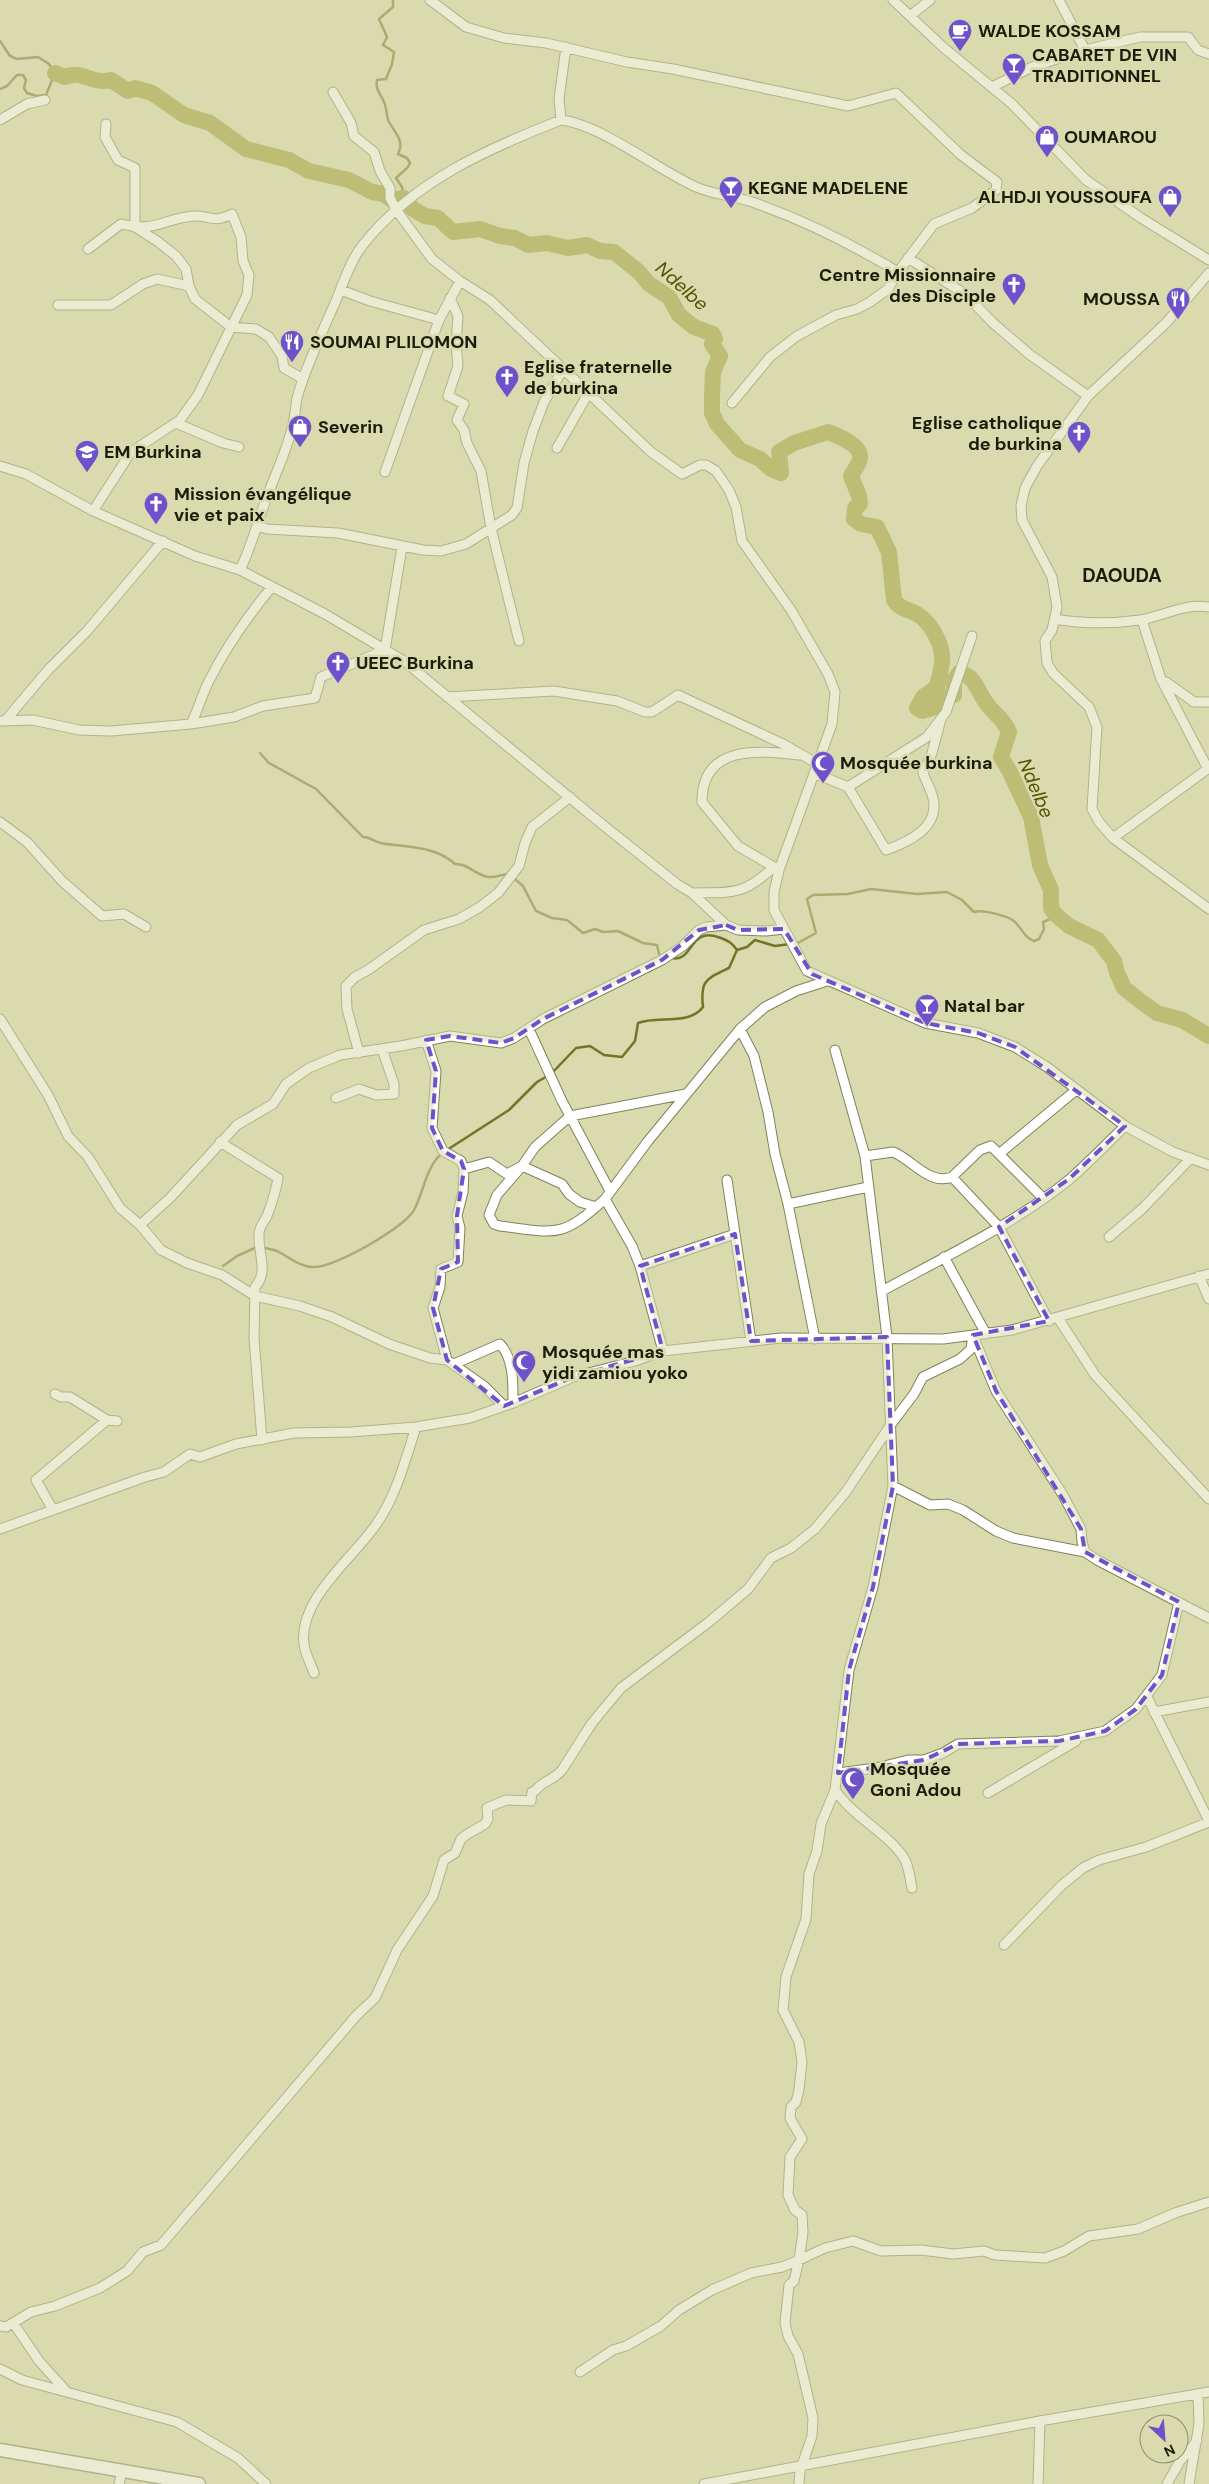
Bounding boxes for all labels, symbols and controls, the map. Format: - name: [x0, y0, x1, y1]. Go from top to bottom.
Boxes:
- cafe icon: WALDE KOSSAM: [947, 18, 973, 52]
- place label: WALDE KOSSAM: [978, 19, 1121, 43]
- place label: CABARET DE VIN TRADITIONNEL: [1032, 43, 1177, 88]
- bar icon: CABARET DE VIN TRADITIONNEL: [1001, 52, 1027, 86]
- shop icon: OUMAROU: [1034, 124, 1060, 158]
- place label: OUMAROU: [1064, 125, 1157, 149]
- bar icon: KEGNE MADELENE: [718, 175, 744, 209]
- place label: KEGNE MADELENE: [748, 176, 908, 200]
- shop icon: ALHDJI YOUSSOUFA: [1157, 184, 1183, 218]
- place label: ALHDJI YOUSSOUFA: [978, 185, 1152, 209]
- water label: Ndelbe: [650, 256, 714, 316]
- place label: Centre Missionnaire des Disciple: [819, 263, 996, 308]
- church icon: Centre Missionnaire des Disciple: [1001, 272, 1027, 306]
- restaurant icon: MOUSSA: [1165, 286, 1191, 320]
- place label: MOUSSA: [1083, 287, 1160, 311]
- restaurant icon: SOUMAI PLILOMON: [279, 329, 305, 363]
- place label: SOUMAI PLILOMON: [310, 330, 477, 354]
- place label: Eglise fraternelle de burkina: [524, 355, 672, 400]
- church icon: Eglise fraternelle de burkina: [494, 364, 520, 398]
- place label: Eglise catholique de burkina: [912, 411, 1062, 456]
- shop icon: Severin: [287, 414, 313, 448]
- place label: Severin: [318, 415, 383, 439]
- church icon: Eglise catholique de burkina: [1066, 420, 1092, 454]
- school or university icon: EM Burkina: [74, 439, 100, 473]
- place label: EM Burkina: [104, 440, 202, 464]
- place label: Mission évangélique vie et paix: [174, 482, 352, 527]
- church icon: Mission évangélique vie et paix: [143, 491, 169, 525]
- district label: DAOUDA: [1082, 563, 1162, 588]
- church icon: UEEC Burkina: [325, 650, 351, 684]
- place label: UEEC Burkina: [356, 651, 474, 675]
- mosque icon: Mosquée burkina: [810, 750, 836, 784]
- place label: Mosquée burkina: [840, 751, 993, 775]
- water label: Ndelbe: [1012, 754, 1060, 822]
- bar icon: Natal bar: [914, 993, 940, 1027]
- place label: Natal bar: [944, 994, 1025, 1018]
- place label: Mosquée mas yidi zamiou yoko: [542, 1340, 688, 1385]
- mosque icon: Mosquée mas yidi zamiou yoko: [511, 1349, 537, 1383]
- place label: Mosquée Goni Adou: [870, 1757, 961, 1802]
- mosque icon: Mosquée Goni Adou: [840, 1766, 866, 1800]
- north arrow: [1139, 2414, 1189, 2464]
- text: N: [1161, 2440, 1178, 2461]

